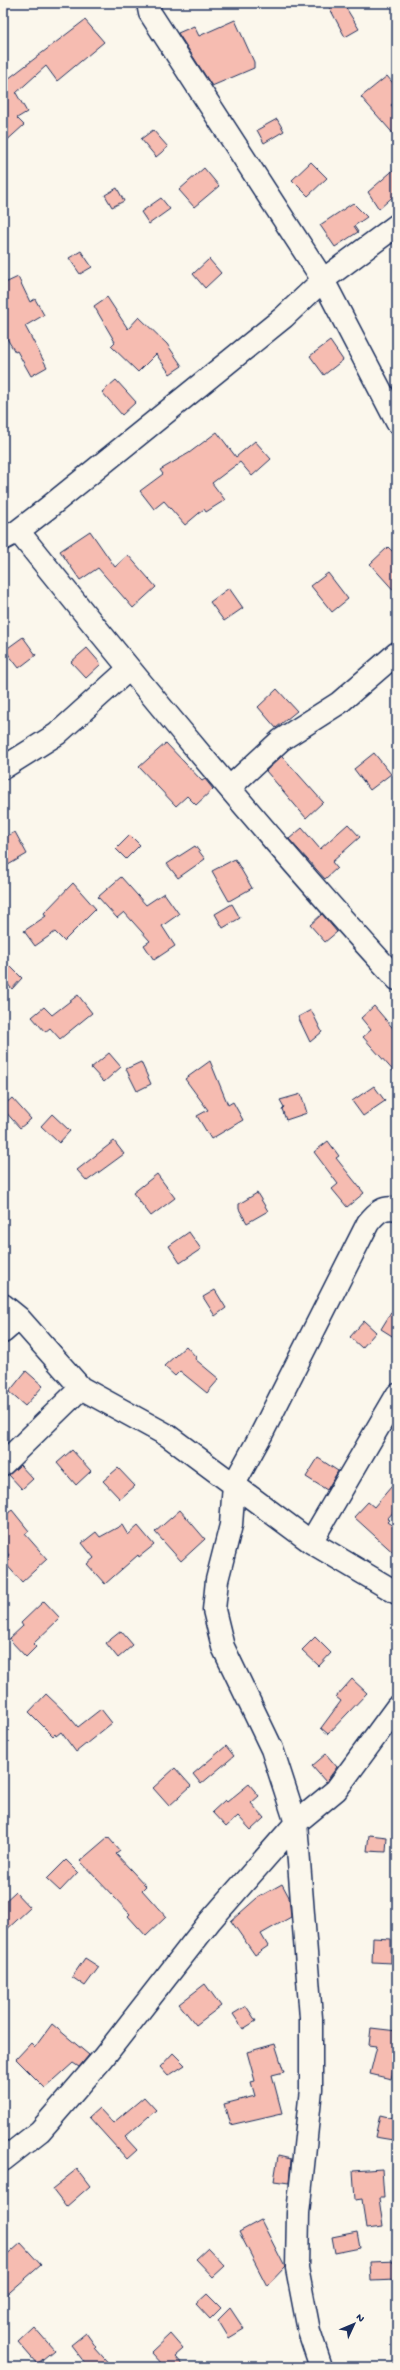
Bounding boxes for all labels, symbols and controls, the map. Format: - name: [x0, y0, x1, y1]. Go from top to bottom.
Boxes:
- north arrow: [334, 2304, 374, 2344]
- text: N: [353, 2312, 367, 2325]

